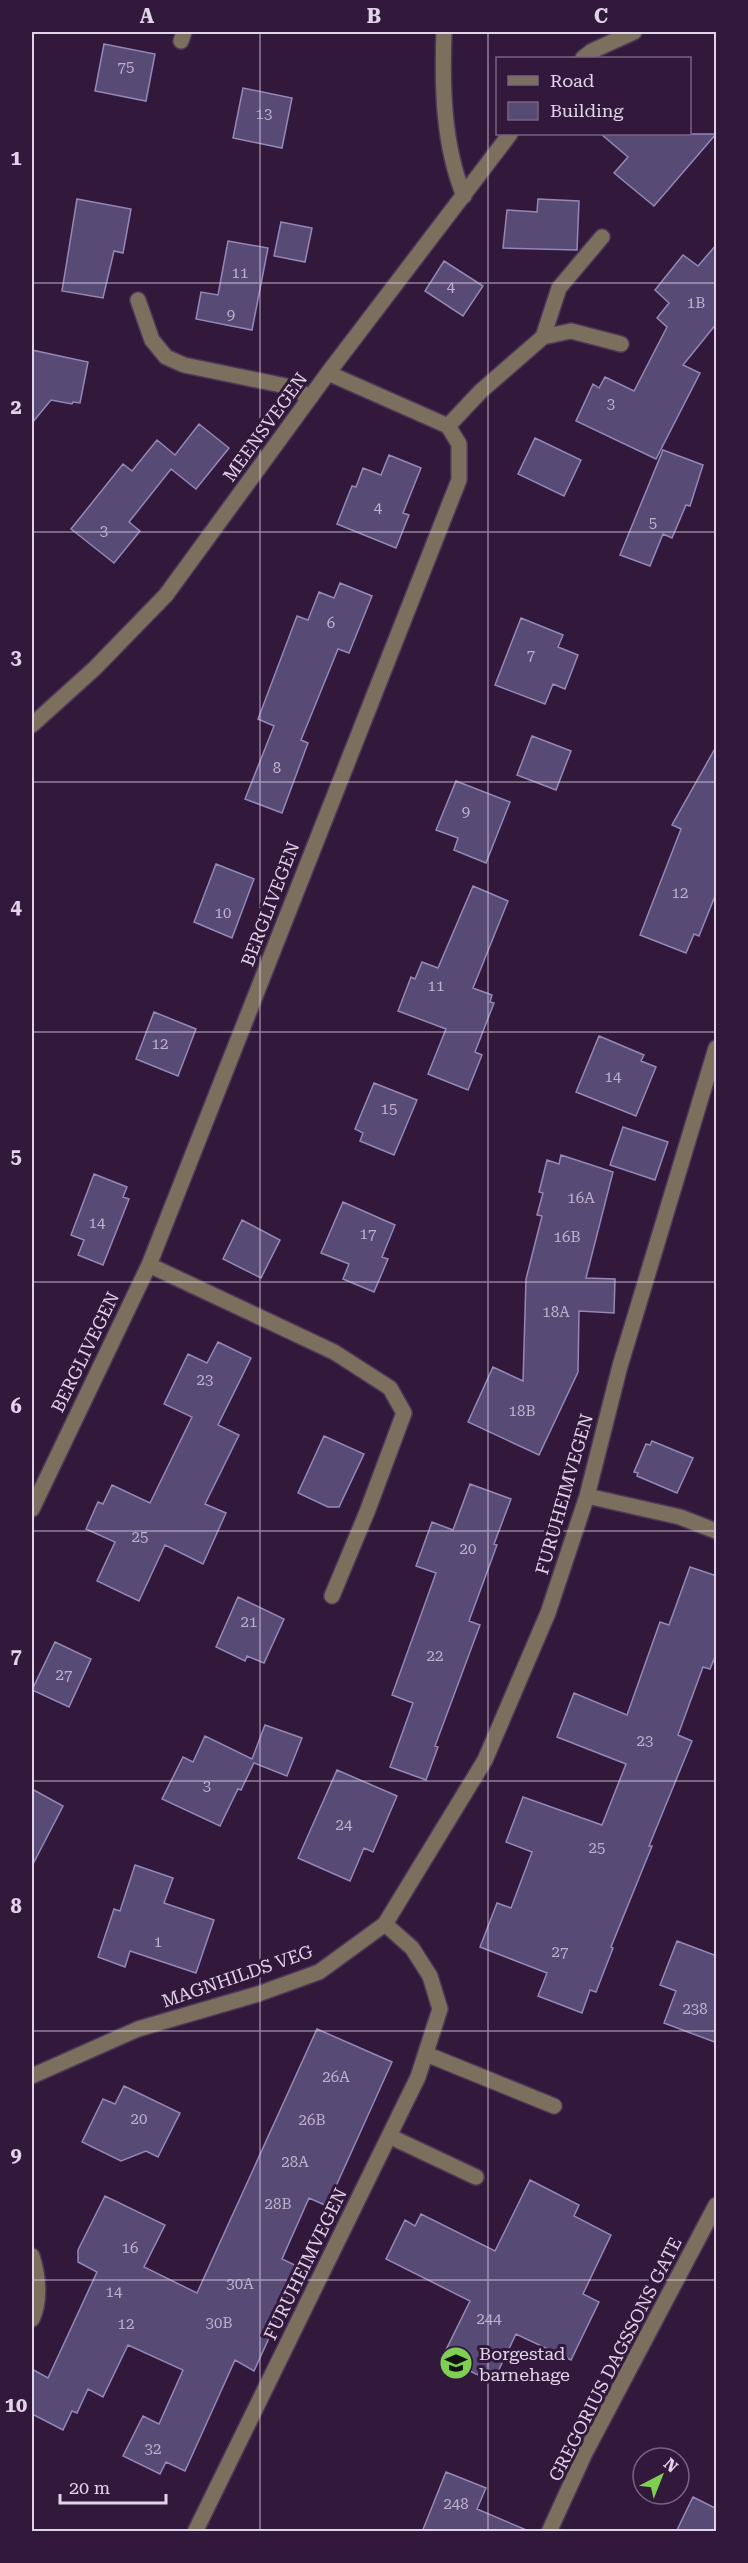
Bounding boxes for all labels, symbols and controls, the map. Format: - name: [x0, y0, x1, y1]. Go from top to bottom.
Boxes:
- text: A: [140, 4, 155, 28]
- text: B: [367, 4, 381, 28]
- text: C: [594, 4, 608, 28]
- legend: [496, 57, 691, 135]
- house number: 75: [118, 58, 134, 76]
- text: Road: [550, 70, 595, 91]
- text: Building: [550, 100, 624, 121]
- house number: 13: [256, 105, 272, 123]
- text: 1: [10, 146, 22, 170]
- house number: 11: [232, 264, 248, 282]
- house number: 4: [447, 278, 456, 296]
- house number: 1B: [687, 294, 705, 312]
- house number: 9: [227, 306, 235, 324]
- street label: MEENSVEGEN: [218, 368, 312, 486]
- text: 2: [10, 395, 22, 419]
- house number: 3: [607, 395, 615, 413]
- house number: 4: [374, 499, 383, 517]
- house number: 5: [649, 514, 657, 532]
- house number: 3: [100, 522, 108, 540]
- house number: 6: [327, 614, 335, 632]
- text: 3: [10, 645, 22, 669]
- house number: 7: [527, 646, 535, 664]
- house number: 8: [273, 759, 281, 777]
- house number: 9: [462, 803, 470, 821]
- street label: BERGLIVEGEN: [237, 839, 303, 969]
- house number: 12: [672, 884, 688, 902]
- text: 4: [10, 895, 22, 919]
- house number: 10: [215, 904, 231, 922]
- house number: 11: [428, 977, 444, 995]
- house number: 12: [152, 1035, 168, 1053]
- house number: 14: [605, 1068, 622, 1086]
- house number: 15: [381, 1100, 397, 1118]
- text: 5: [10, 1144, 22, 1168]
- house number: 16A: [567, 1189, 595, 1207]
- house number: 14: [89, 1214, 106, 1232]
- house number: 17: [360, 1225, 376, 1243]
- house number: 16B: [554, 1228, 580, 1246]
- street label: BERGLIVEGEN: [47, 1288, 123, 1416]
- house number: 18A: [542, 1303, 570, 1321]
- house number: 23: [197, 1371, 213, 1389]
- text: 6: [10, 1394, 22, 1418]
- house number: 18B: [509, 1402, 535, 1420]
- street label: FURUHEIMVEGEN: [531, 1411, 597, 1577]
- house number: 25: [132, 1528, 148, 1546]
- house number: 20: [460, 1540, 476, 1558]
- house number: 21: [241, 1613, 257, 1631]
- text: 7: [10, 1644, 22, 1668]
- house number: 22: [427, 1647, 443, 1665]
- house number: 27: [56, 1666, 72, 1684]
- house number: 23: [637, 1732, 653, 1750]
- house number: 3: [203, 1777, 211, 1795]
- house number: 24: [336, 1816, 353, 1834]
- house number: 25: [589, 1839, 605, 1857]
- text: 8: [10, 1894, 22, 1918]
- house number: 1: [154, 1933, 162, 1951]
- street label: MAGNHILDS VEG: [159, 1940, 315, 2012]
- house number: 27: [552, 1943, 568, 1961]
- house number: 238: [682, 2000, 708, 2018]
- house number: 26A: [322, 2068, 350, 2086]
- house number: 20: [131, 2110, 147, 2128]
- house number: 26B: [299, 2111, 325, 2129]
- text: 9: [10, 2143, 22, 2167]
- house number: 28A: [281, 2153, 309, 2171]
- street label: FURUHEIMVEGEN: [259, 2185, 351, 2343]
- house number: 28B: [265, 2195, 291, 2213]
- street label: GREGORIUS DAGSSONS GATE: [544, 2233, 686, 2485]
- house number: 16: [122, 2239, 138, 2257]
- house number: 30A: [226, 2275, 254, 2293]
- house number: 14: [106, 2283, 123, 2301]
- house number: 244: [476, 2310, 502, 2328]
- house number: 30B: [206, 2314, 232, 2332]
- house number: 12: [118, 2315, 134, 2333]
- place label: Borgestad barnehage: [479, 2343, 570, 2385]
- school or university icon: Borgestad barnehage: [438, 2345, 474, 2381]
- text: 10: [5, 2393, 27, 2417]
- house number: 32: [145, 2440, 161, 2458]
- north arrow: [631, 2446, 691, 2506]
- scale bar: [60, 2467, 166, 2505]
- text: 20 m: [69, 2477, 110, 2498]
- house number: 248: [443, 2495, 469, 2513]

